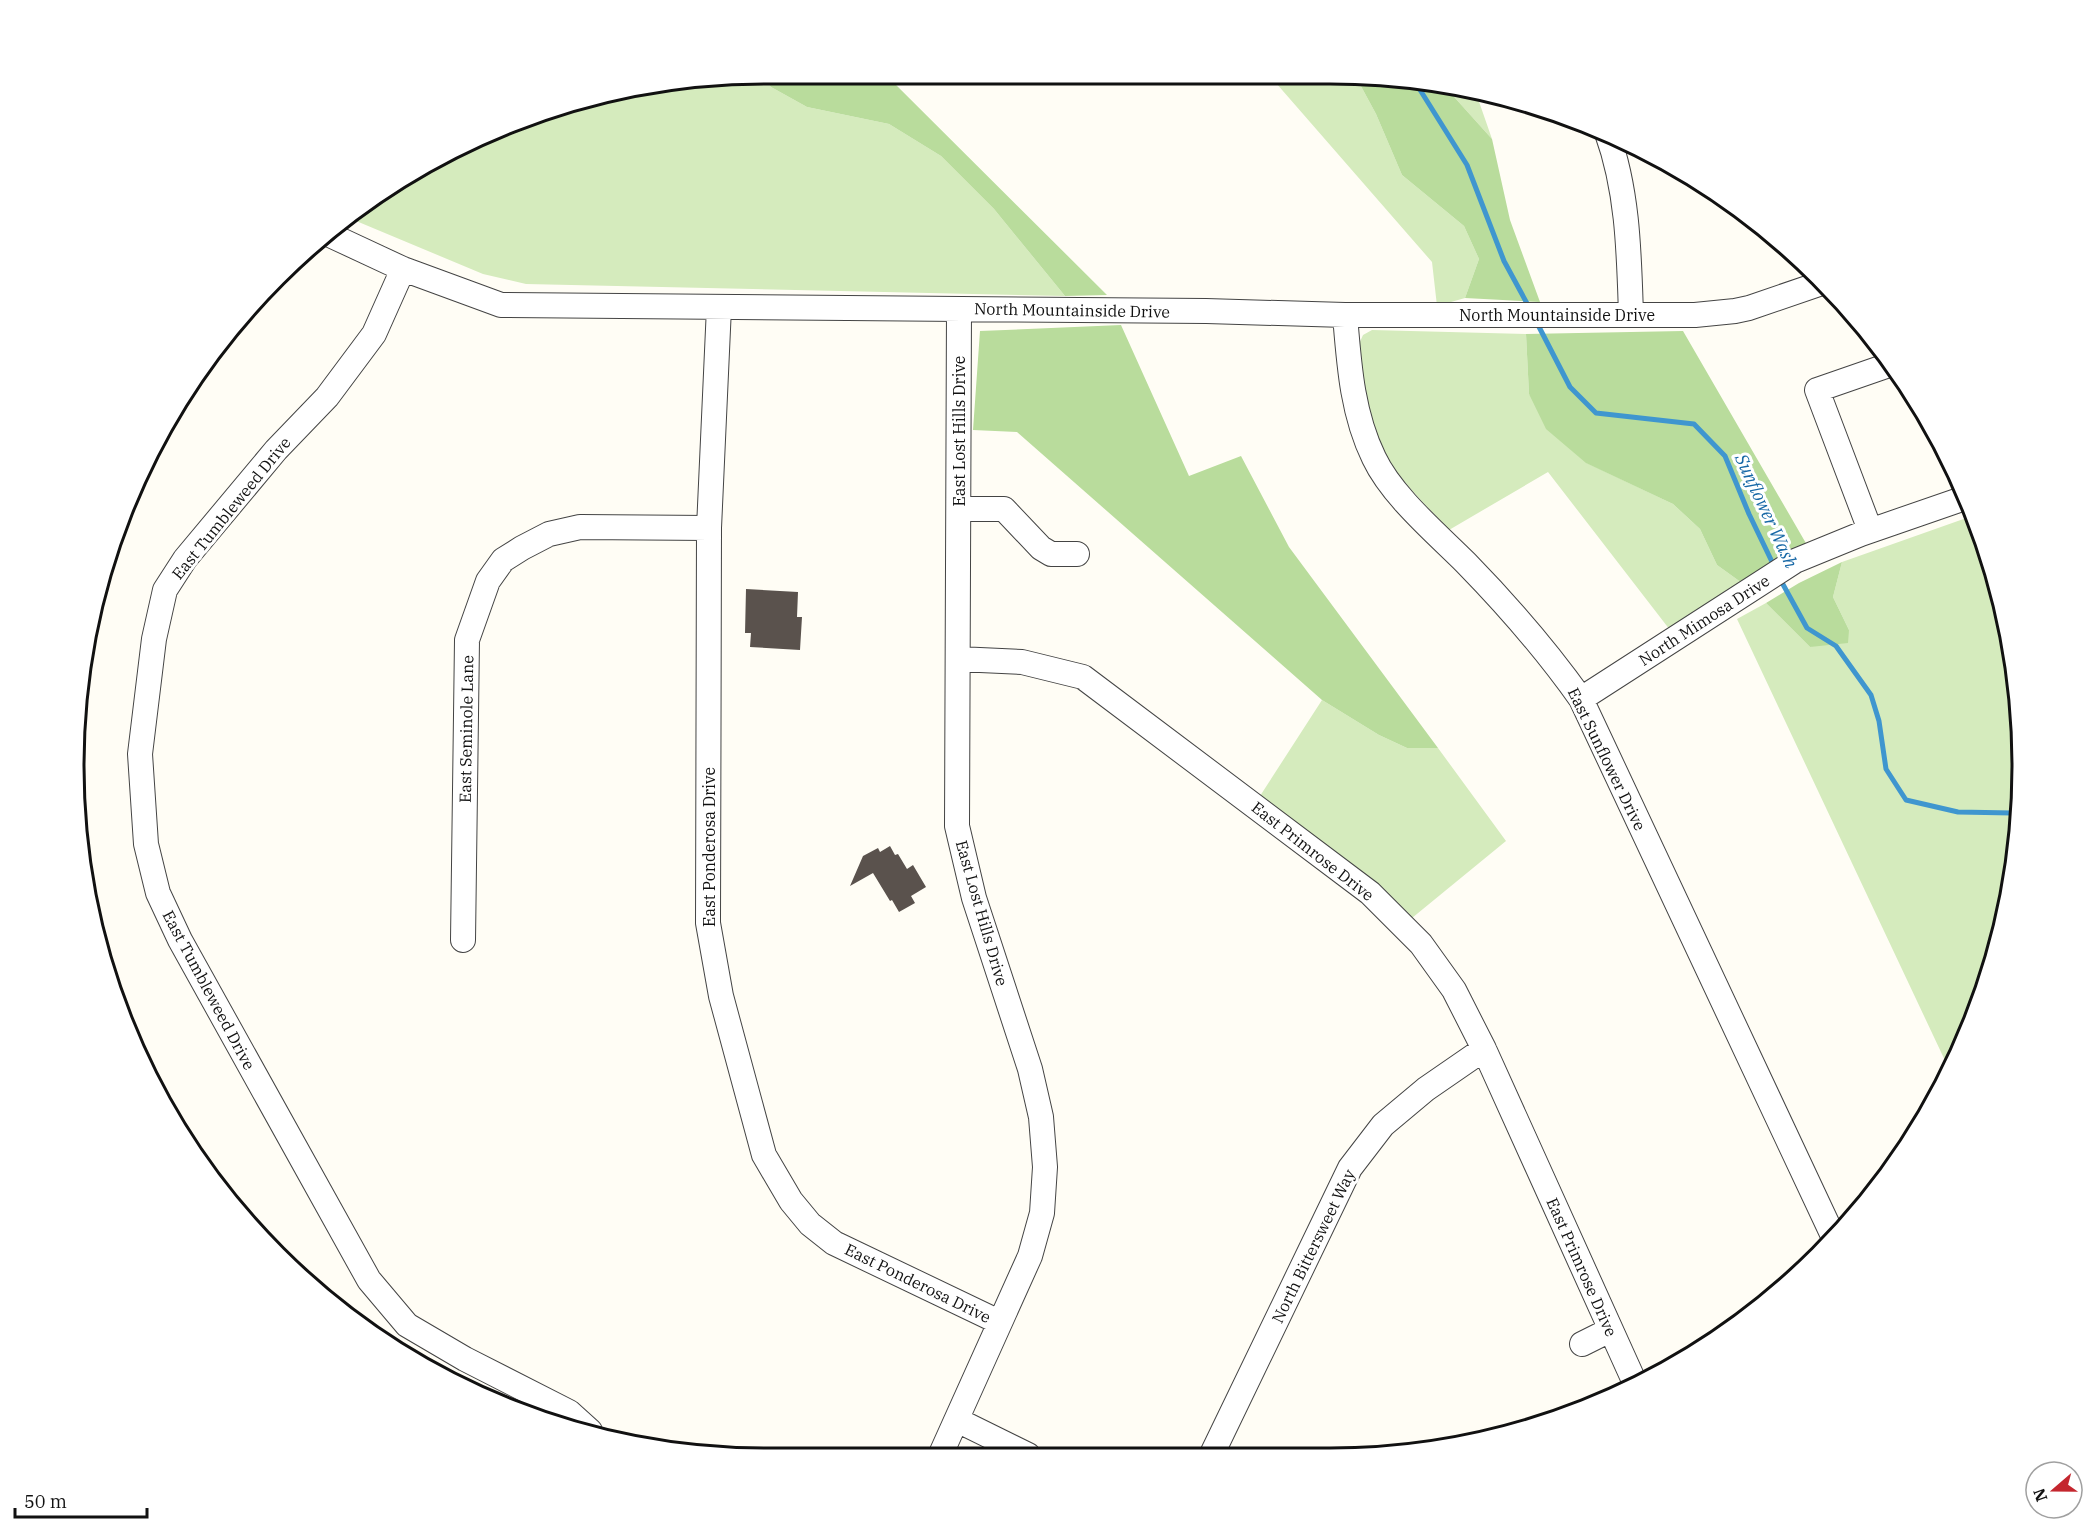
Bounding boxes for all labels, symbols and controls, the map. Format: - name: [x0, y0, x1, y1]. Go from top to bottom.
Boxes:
- street label: North Mountainside Drive: [974, 298, 1170, 322]
- street label: North Mountainside Drive: [1459, 305, 1655, 325]
- street label: East Lost Hills Drive: [949, 356, 969, 506]
- street label: East Tumbleweed Drive: [167, 433, 295, 583]
- water label: Sunflower Wash: [1730, 449, 1803, 572]
- street label: North Mimosa Drive: [1635, 570, 1773, 670]
- street label: East Seminole Lane: [455, 655, 477, 803]
- street label: East Sunflower Drive: [1564, 684, 1650, 834]
- street label: East Ponderosa Drive: [699, 767, 719, 927]
- street label: East Primrose Drive: [1248, 797, 1378, 905]
- street label: East Lost Hills Drive: [952, 838, 1012, 988]
- street label: East Tumbleweed Drive: [158, 907, 260, 1073]
- street label: North Bittersweet Way: [1267, 1165, 1359, 1326]
- street label: East Primrose Drive: [1542, 1194, 1622, 1340]
- street label: East Ponderosa Drive: [842, 1239, 994, 1327]
- north arrow: [2024, 1460, 2084, 1520]
- scale bar: [15, 1481, 147, 1519]
- text: N: [2028, 1486, 2051, 1504]
- text: 50 m: [24, 1490, 67, 1513]

